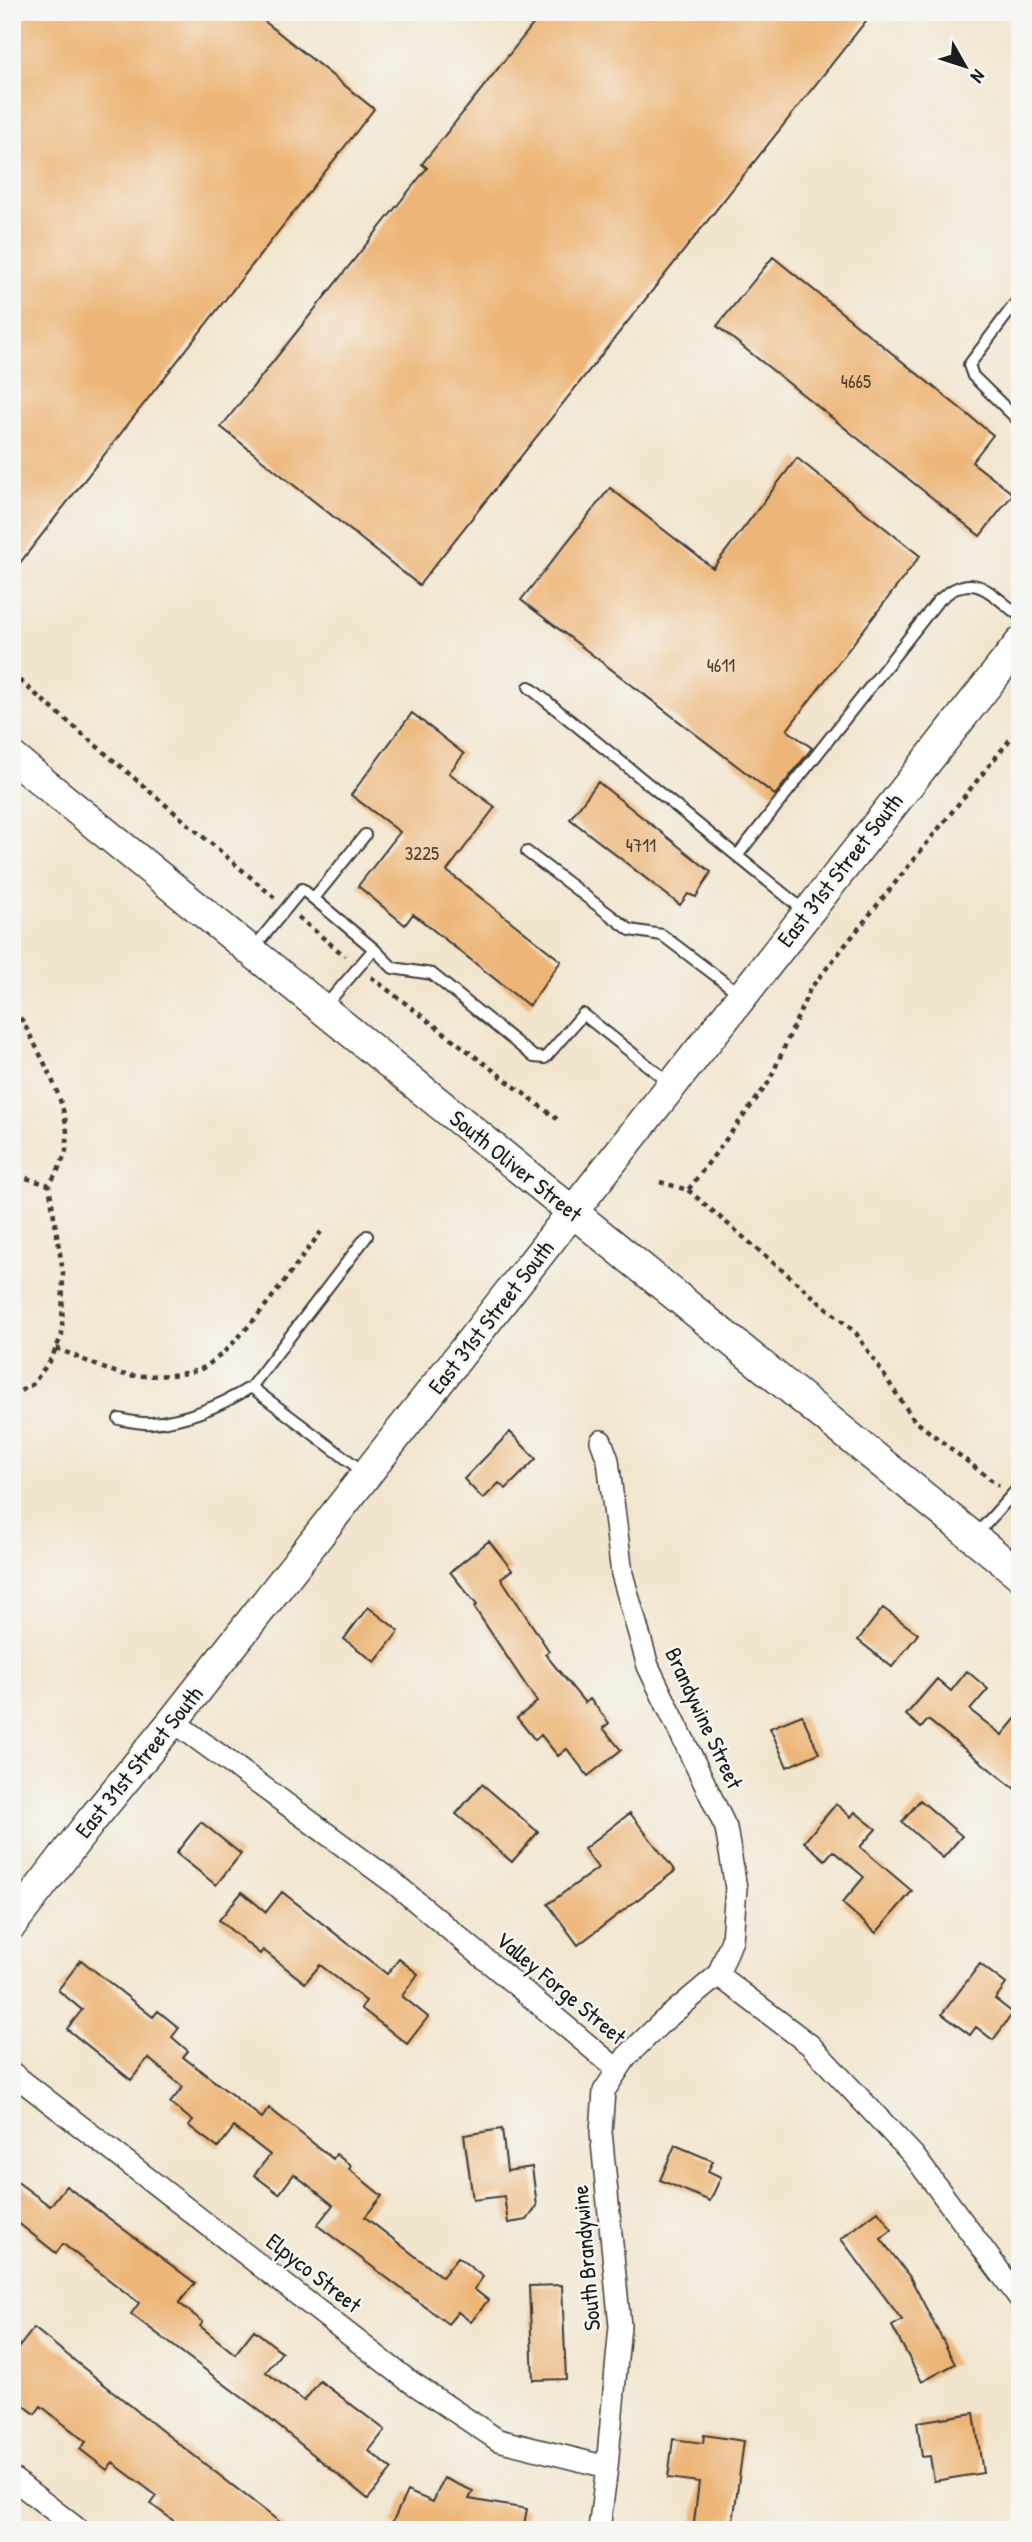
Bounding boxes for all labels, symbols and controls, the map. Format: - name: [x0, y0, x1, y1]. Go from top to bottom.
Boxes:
- north arrow: [930, 32, 1000, 102]
- text: N: [965, 65, 991, 89]
- house number: 4665: [841, 368, 871, 394]
- house number: 4611: [707, 652, 735, 678]
- street label: East 31st Street South: [770, 786, 910, 953]
- house number: 4711: [626, 832, 656, 858]
- house number: 3225: [405, 840, 439, 866]
- street label: South Oliver Street: [444, 1103, 590, 1229]
- street label: East 31st Street South: [421, 1233, 561, 1400]
- street label: Brandywine Street: [658, 1642, 751, 1795]
- street label: East 31st Street South: [68, 1679, 210, 1844]
- street label: Valley Forge Street: [490, 1924, 634, 2052]
- street label: South Brandywine: [564, 2184, 607, 2332]
- street label: Elpyco Street: [260, 2226, 369, 2320]

